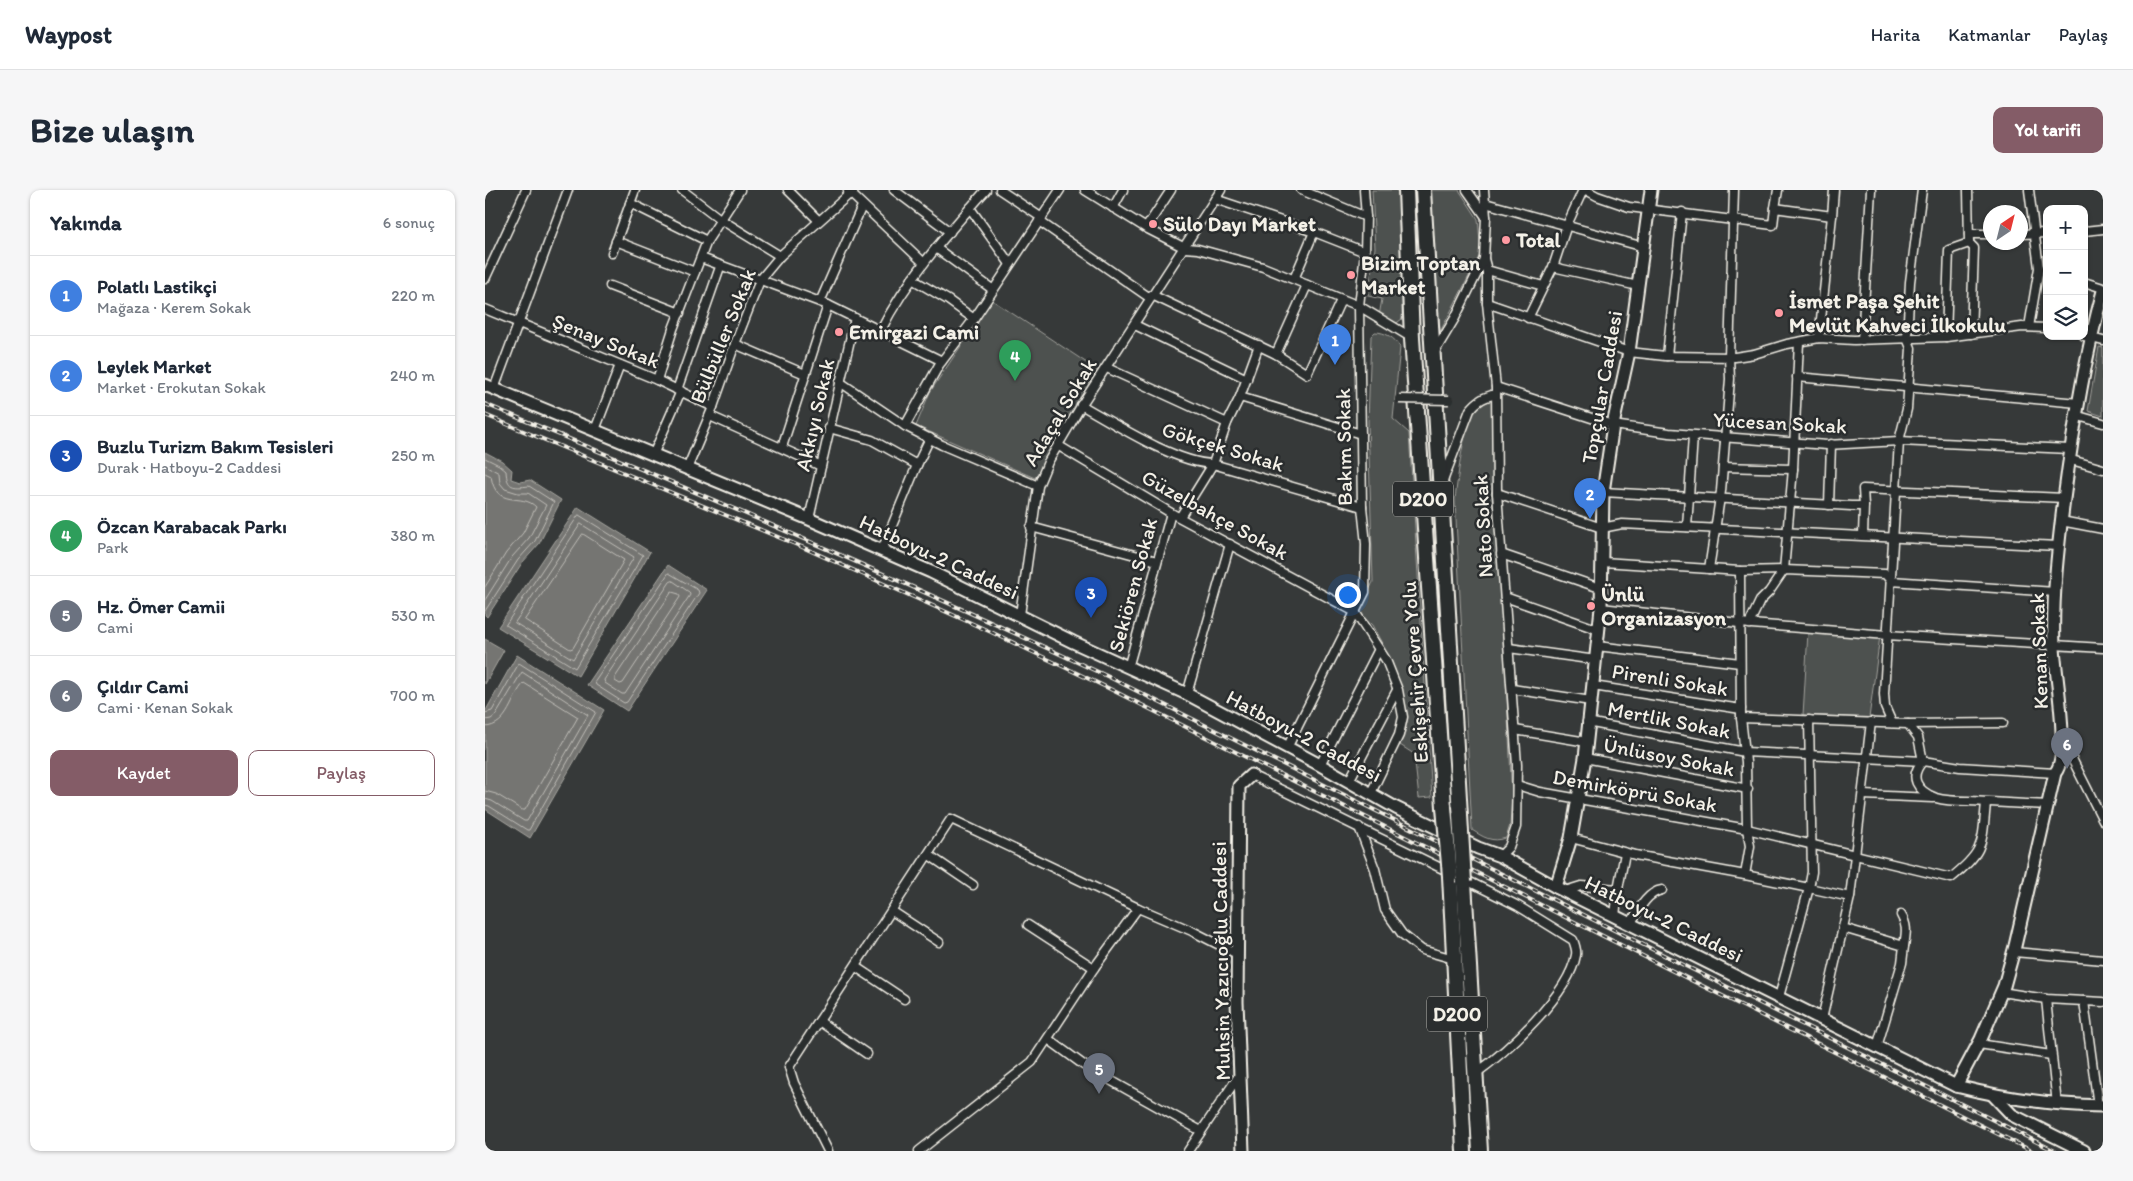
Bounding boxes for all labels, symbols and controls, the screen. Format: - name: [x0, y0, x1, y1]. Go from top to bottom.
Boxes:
- text: Waypost: [25, 20, 112, 49]
- text: Harita: [1871, 24, 1920, 46]
- text: Katmanlar: [1948, 24, 2031, 46]
- text: Paylaş: [2059, 24, 2108, 46]
- button: Yol tarifi: [1993, 107, 2103, 153]
- text: Bize ulaşın: [30, 109, 194, 151]
- north arrow: [1983, 205, 2028, 250]
- map controls: [2043, 205, 2088, 340]
- button: +: [2043, 205, 2088, 250]
- text: Yakında: [50, 210, 122, 235]
- place label: Sülo Dayı Market: [1163, 211, 1316, 237]
- text: 6 sonuç: [383, 213, 435, 232]
- marker: Sülo Dayı Market: [1147, 218, 1159, 230]
- place label: Total: [1515, 227, 1562, 252]
- marker: Total: [1500, 234, 1512, 246]
- place label: Bizim Toptan Market: [1361, 250, 1481, 299]
- button: −: [2043, 250, 2088, 295]
- street label: Bülbüller Sokak: [684, 265, 761, 407]
- marker: Bizim Toptan Market: [1345, 269, 1357, 281]
- text: Polatlı Lastikçi: [97, 275, 217, 298]
- text: 1: [62, 286, 70, 305]
- text: 220 m: [391, 286, 435, 305]
- place label: İsmet Paşa Şehit Mevlüt Kahveci İlkokulu: [1789, 288, 2006, 337]
- button: layers: [2043, 295, 2088, 340]
- text: Mağaza · Kerem Sokak: [97, 298, 251, 317]
- marker: İsmet Paşa Şehit Mevlüt Kahveci İlkokulu: [1773, 307, 1785, 319]
- street label: Şenay Sokak: [549, 308, 664, 373]
- street label: Topçular Caddesi: [1576, 309, 1627, 465]
- place label: Emirgazi Cami: [849, 319, 979, 345]
- pin: 1: [1319, 324, 1351, 365]
- marker: Emirgazi Cami: [833, 326, 845, 338]
- pin: 4: [999, 340, 1031, 381]
- street label: Adaçal Sokak: [1017, 353, 1102, 470]
- text: Leylek Market: [97, 355, 211, 378]
- street label: Akkıyı Sokak: [789, 356, 840, 474]
- text: 2: [62, 366, 70, 385]
- text: 240 m: [390, 366, 435, 385]
- text: Market · Erokutan Sokak: [97, 378, 266, 397]
- street label: Bakım Sokak: [1330, 388, 1357, 506]
- street label: Yücesan Sokak: [1712, 407, 1848, 439]
- street label: Gökçek Sokak: [1159, 416, 1287, 477]
- text: Buzlu Turizm Bakım Tesisleri: [97, 435, 333, 458]
- text: 3: [62, 446, 70, 465]
- text: 250 m: [391, 446, 435, 465]
- text: Durak · Hatboyu-2 Caddesi: [97, 458, 281, 477]
- street label: Güzelbahçe Sokak: [1138, 464, 1293, 565]
- street label: Nato Sokak: [1467, 474, 1498, 578]
- pin: 2: [1574, 478, 1606, 519]
- road number: D200: [1393, 482, 1453, 516]
- street label: Hatboyu-2 Caddesi: [856, 509, 1023, 604]
- text: Özcan Karabacak Parkı: [97, 515, 287, 538]
- street label: Sekiören Sokak: [1103, 515, 1163, 655]
- text: 4: [61, 526, 71, 545]
- text: 380 m: [391, 526, 435, 545]
- text: Park: [97, 538, 128, 557]
- pin: 3: [1075, 577, 1107, 618]
- street label: Eskişehir Çevre Yolu: [1396, 580, 1433, 764]
- place label: Ünlü Organizasyon: [1601, 581, 1726, 631]
- your location: [1335, 582, 1361, 608]
- street label: Kenan Sokak: [2024, 592, 2053, 710]
- text: Hz. Ömer Camii: [97, 595, 225, 618]
- marker: Ünlü Organizasyon: [1585, 600, 1597, 612]
- text: 5: [62, 606, 70, 625]
- text: 530 m: [391, 606, 435, 625]
- text: Cami: [97, 618, 133, 637]
- street label: Pirenli Sokak: [1610, 658, 1730, 701]
- text: Çıldır Cami: [97, 675, 189, 698]
- street label: Hatboyu-2 Caddesi: [1222, 684, 1386, 787]
- text: 6: [62, 686, 70, 705]
- text: 700 m: [390, 686, 435, 705]
- street label: Mertlik Sokak: [1606, 695, 1733, 744]
- text: Cami · Kenan Sokak: [97, 698, 233, 717]
- pin: 6: [2051, 728, 2083, 769]
- street label: Ünlüsoy Sokak: [1601, 732, 1737, 782]
- button: Kaydet: [50, 750, 238, 796]
- button: Paylaş: [248, 750, 435, 796]
- street label: Demirköprü Sokak: [1551, 764, 1719, 817]
- street label: Muhsin Yazıcıoğlu Caddesi: [1206, 841, 1235, 1081]
- street label: Hatboyu-2 Caddesi: [1581, 869, 1747, 968]
- road number: D200: [1427, 996, 1487, 1032]
- pin: 5: [1083, 1053, 1115, 1094]

